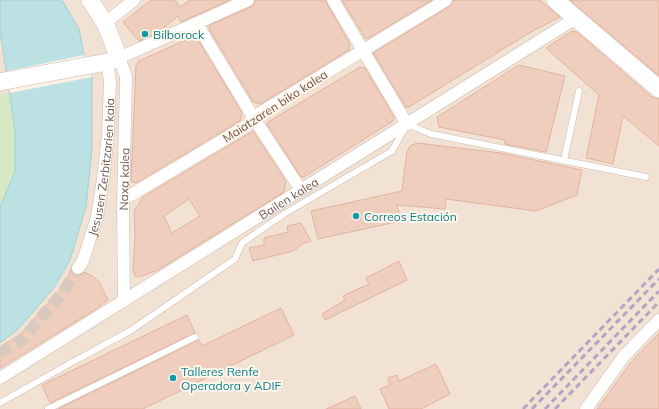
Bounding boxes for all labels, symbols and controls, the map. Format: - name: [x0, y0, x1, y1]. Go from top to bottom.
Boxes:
- place label: Bilborock: [153, 27, 205, 42]
- marker: Bilborock: [140, 29, 150, 39]
- street label: Maiatzaren biko kalea: [220, 66, 330, 146]
- street label: Jesusen Zerbitzarien kaia: [84, 98, 117, 238]
- street label: Naxa kalea: [115, 147, 132, 211]
- street label: Bailen kalea: [256, 173, 321, 222]
- place label: Correos Estación: [364, 209, 457, 224]
- marker: Correos Estación: [351, 211, 361, 221]
- place label: Talleres Renfe Operadora y ADIF: [181, 364, 282, 393]
- marker: Talleres Renfe Operadora y ADIF: [168, 373, 178, 383]

